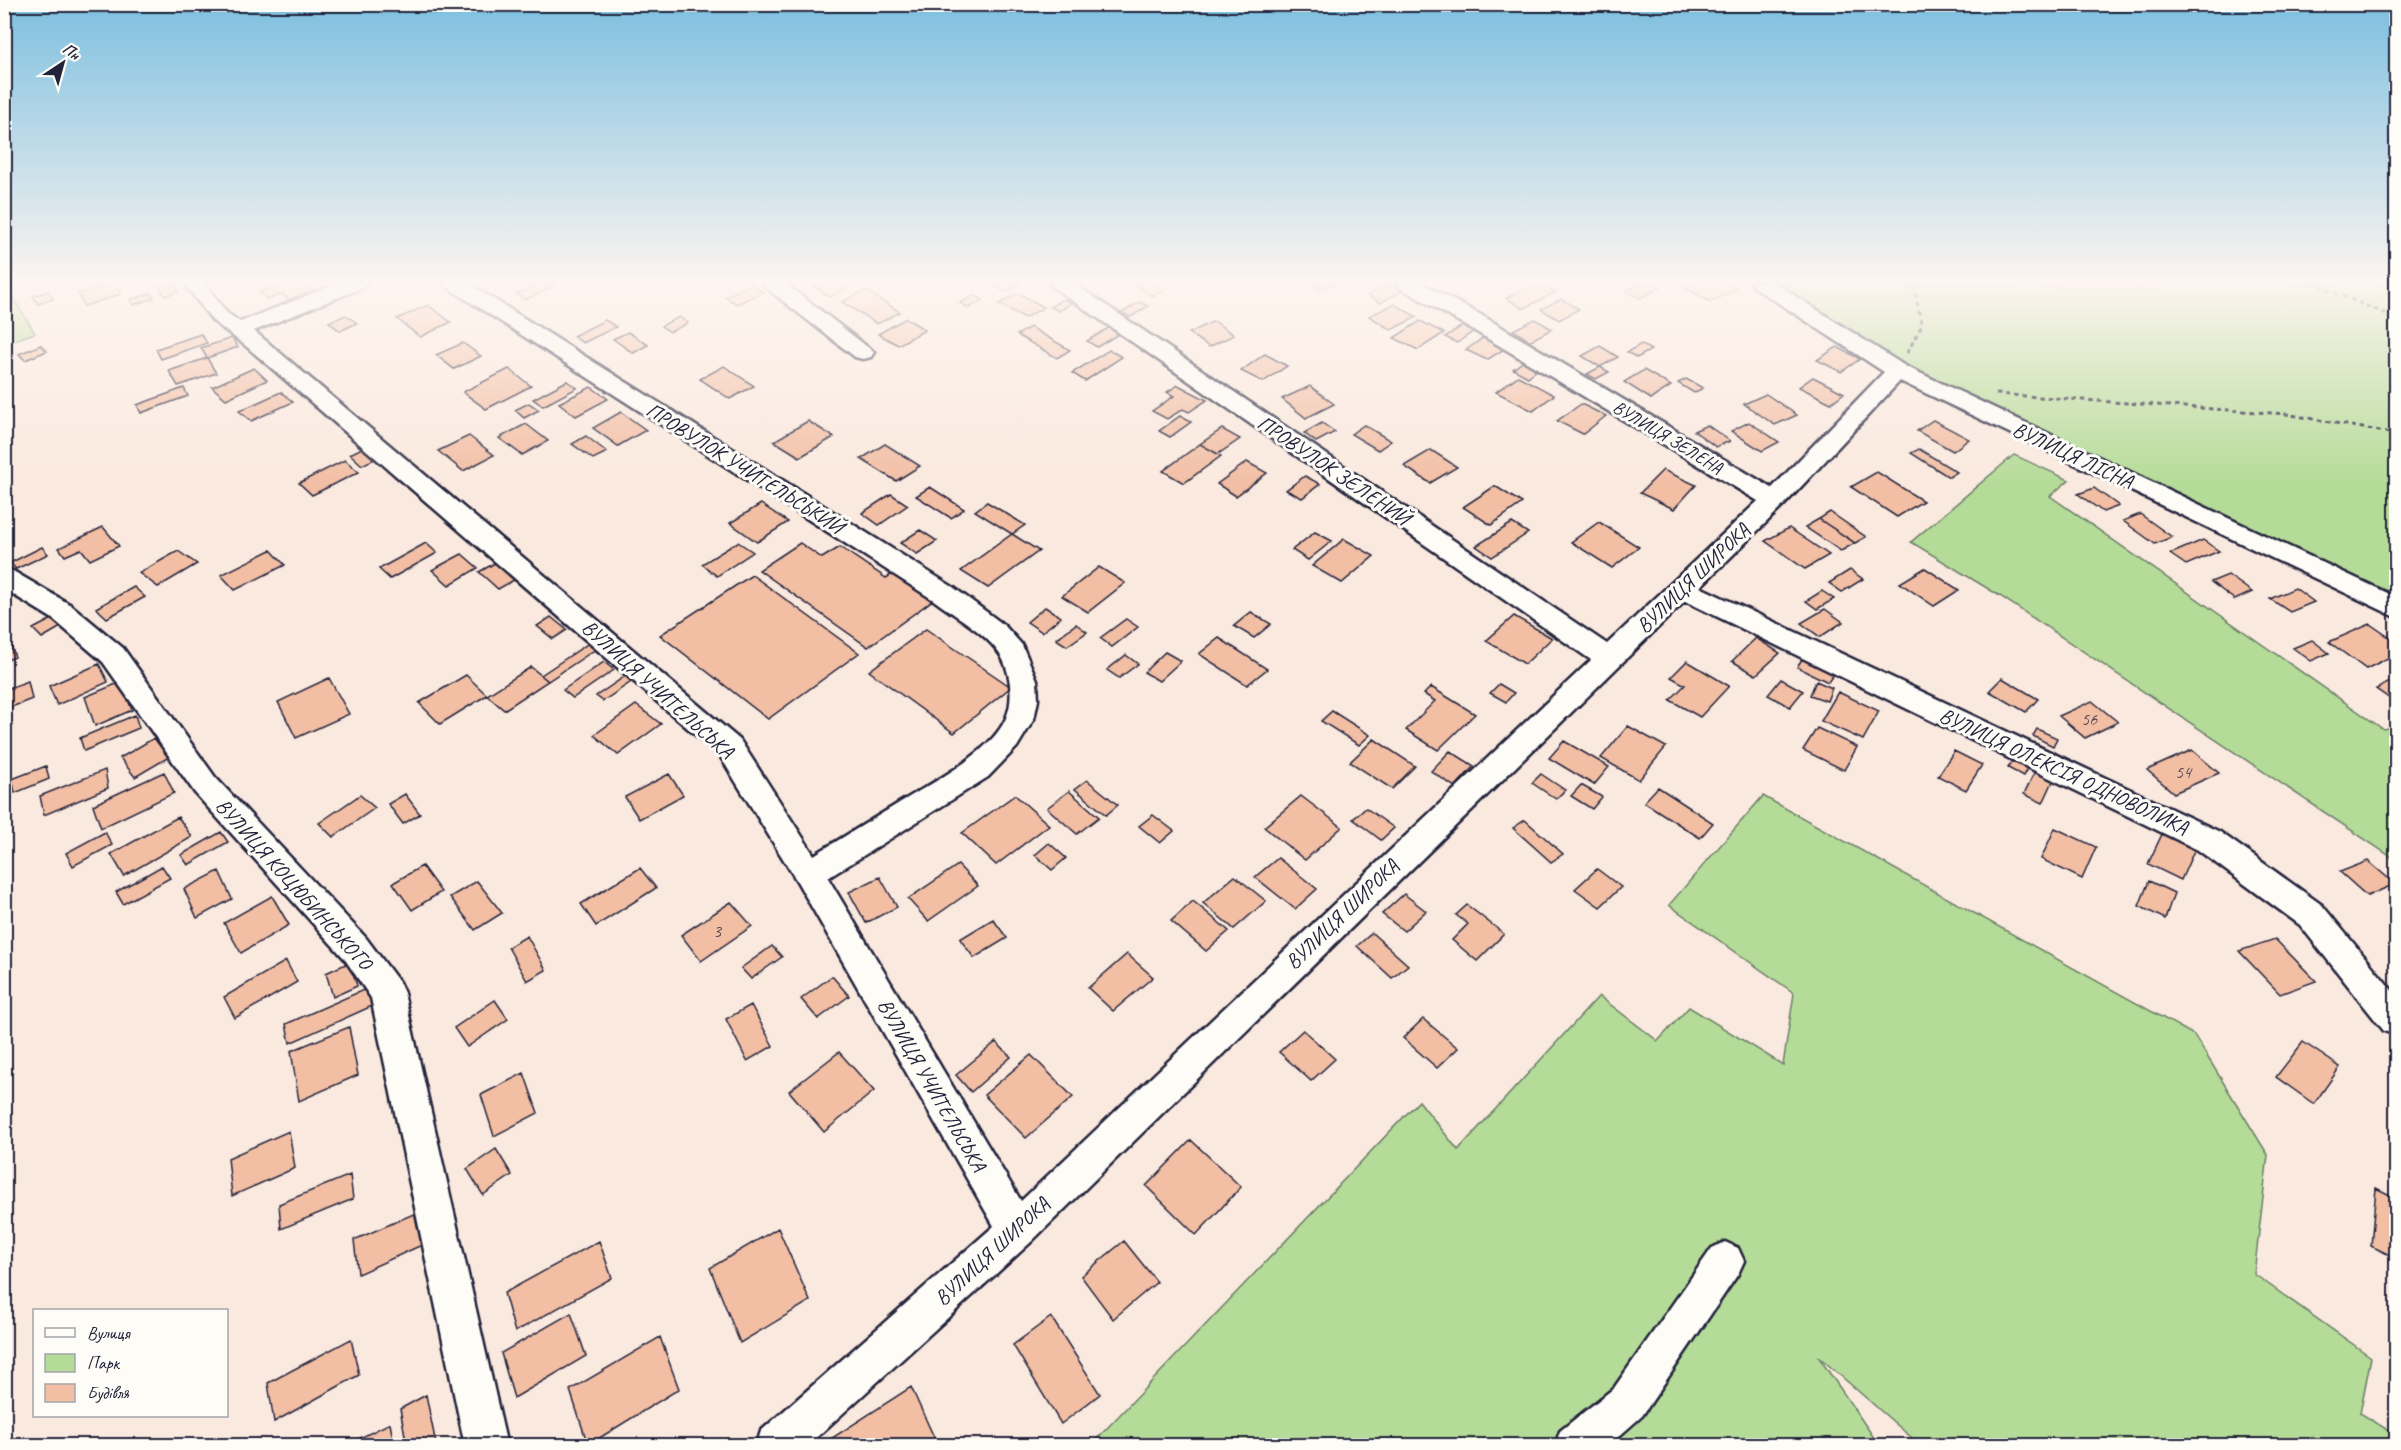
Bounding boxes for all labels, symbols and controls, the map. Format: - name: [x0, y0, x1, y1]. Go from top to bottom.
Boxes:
- north arrow: [33, 33, 93, 93]
- text: Пн: [59, 39, 85, 65]
- street label: ВУЛИЦЯ ЗЕЛЕНА: [1609, 396, 1728, 479]
- street label: ПРОВУЛОК УЧИТЕЛЬСЬКИЙ: [641, 397, 852, 541]
- street label: ПРОВУЛОК ЗЕЛЕНИЙ: [1253, 409, 1418, 533]
- street label: ВУЛИЦЯ ЛІСНА: [2009, 416, 2139, 495]
- street label: ВУЛИЦЯ ШИРОКА: [1631, 517, 1755, 639]
- street label: ВУЛИЦЯ УЧИТЕЛЬСЬКА: [577, 614, 740, 765]
- street label: ВУЛИЦЯ ОЛЕКСІЯ ОДНОВОЛИКА: [1935, 702, 2193, 840]
- house number: 56: [2081, 708, 2098, 730]
- house number: 54: [2175, 761, 2193, 783]
- street label: ВУЛИЦЯ КОЦЮБИНСЬКОГО: [210, 793, 380, 977]
- street label: ВУЛИЦЯ ШИРОКА: [1280, 853, 1404, 975]
- house number: 3: [713, 920, 723, 942]
- street label: ВУЛИЦЯ УЧИТЕЛЬСЬКА: [872, 994, 993, 1177]
- street label: ВУЛИЦЯ ШИРОКА: [929, 1191, 1055, 1311]
- legend: [33, 1309, 228, 1417]
- text: Вулиця: [87, 1322, 131, 1344]
- text: Парк: [87, 1352, 121, 1374]
- text: Будівля: [87, 1382, 130, 1404]

